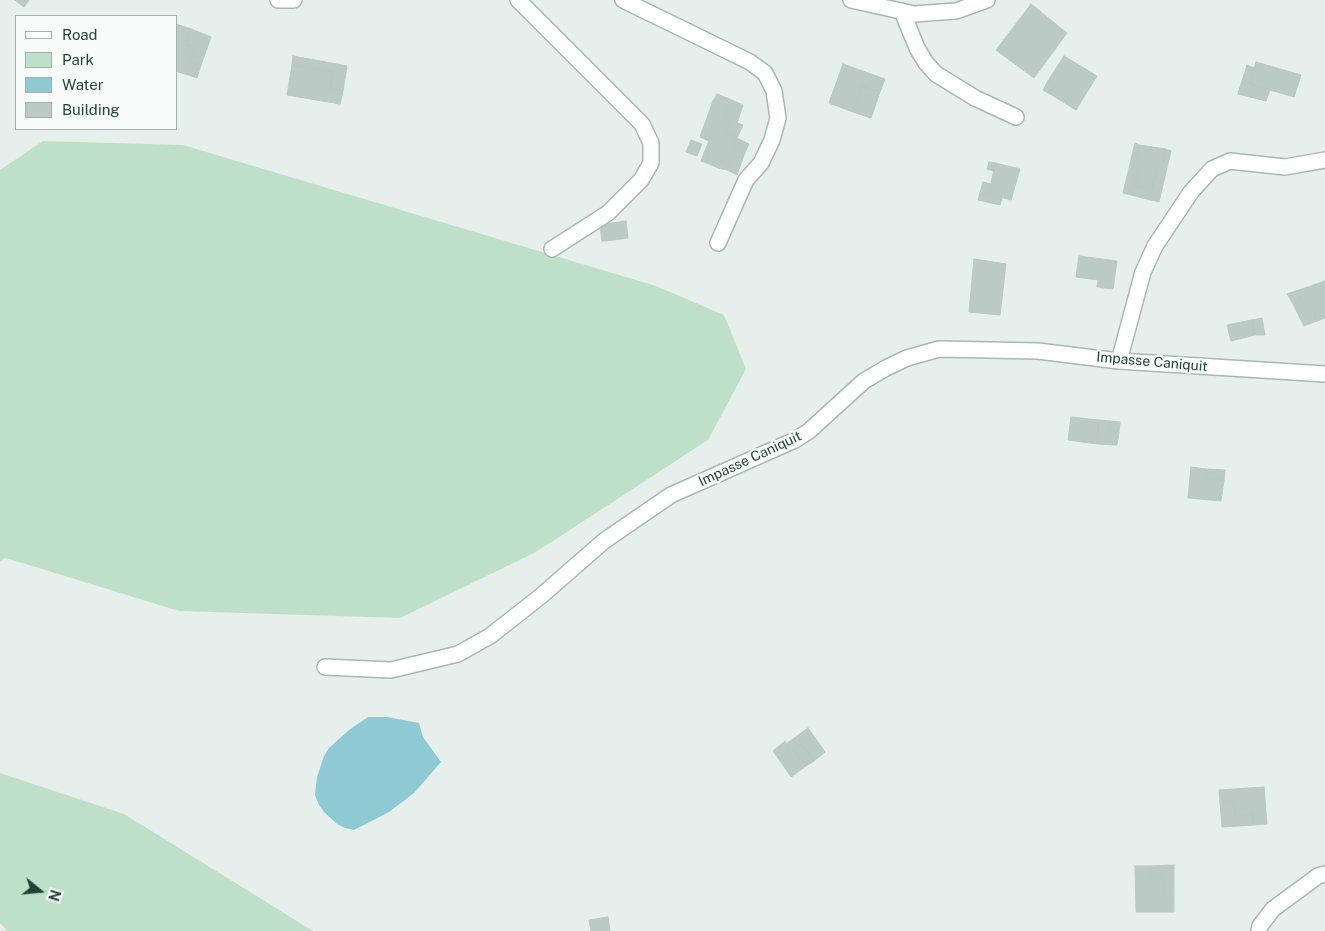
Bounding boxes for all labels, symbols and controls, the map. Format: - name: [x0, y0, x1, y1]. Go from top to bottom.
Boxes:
- legend: [15, 15, 178, 130]
- text: Road: [62, 26, 98, 43]
- text: Park: [62, 51, 94, 68]
- text: Water: [62, 76, 104, 93]
- text: Building: [62, 101, 120, 118]
- street label: Impasse Caniquit: [1096, 349, 1208, 375]
- street label: Impasse Caniquit: [696, 428, 804, 490]
- north arrow: [15, 866, 65, 916]
- text: N: [45, 888, 64, 903]

